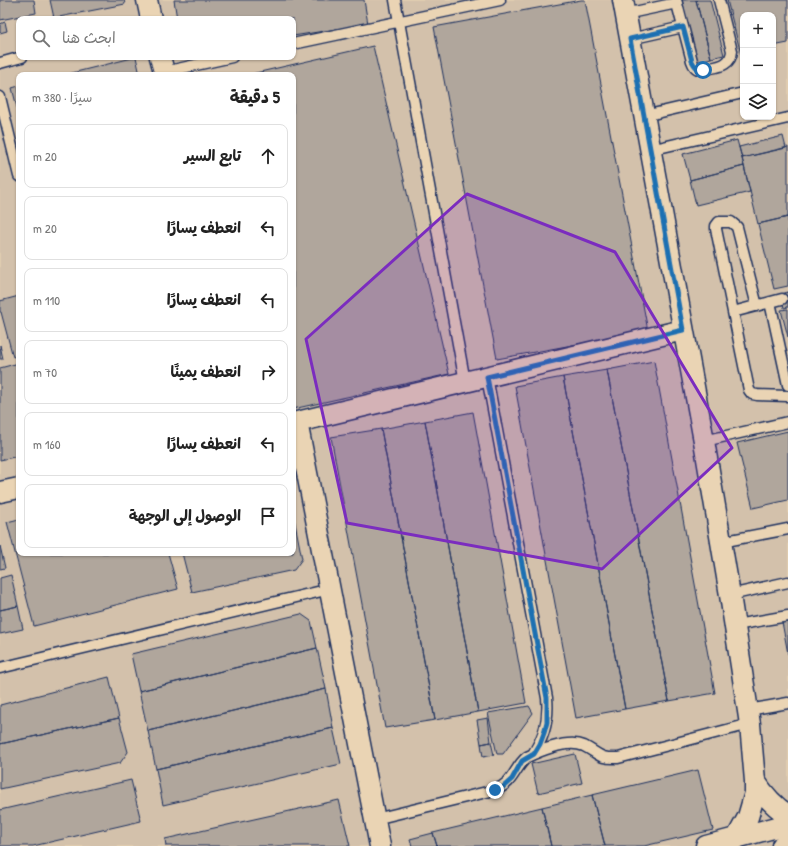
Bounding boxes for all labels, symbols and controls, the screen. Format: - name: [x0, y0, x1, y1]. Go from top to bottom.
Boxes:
- map controls: [740, 12, 776, 120]
- button: +: [740, 12, 776, 48]
- search box: [16, 16, 296, 60]
- icon: search: [30, 27, 52, 49]
- text: ابحث هنا: [62, 27, 116, 48]
- button: −: [740, 48, 776, 84]
- route start: [694, 61, 712, 79]
- button: layers: [740, 84, 776, 120]
- text: 5 دقيقة: [230, 85, 280, 108]
- text: سيرًا · 380 m: [32, 88, 92, 106]
- text: تابع السير: [184, 145, 241, 166]
- icon: ahead: [257, 145, 279, 167]
- text: 20 m: [33, 147, 57, 165]
- text: انعطف يسارًا: [167, 217, 241, 238]
- icon: left: [257, 217, 279, 239]
- text: 20 m: [33, 219, 57, 237]
- text: انعطف يسارًا: [167, 289, 241, 310]
- icon: left: [257, 289, 279, 311]
- text: 110 m: [33, 291, 60, 309]
- text: انعطف يمينًا: [171, 361, 241, 382]
- icon: right: [257, 361, 279, 383]
- text: 70 m: [33, 363, 57, 381]
- text: انعطف يسارًا: [167, 433, 241, 454]
- icon: left: [257, 433, 279, 455]
- text: 160 m: [33, 435, 61, 453]
- text: الوصول إلى الوجهة: [129, 505, 241, 526]
- icon: arrive: [257, 505, 279, 527]
- route end: [486, 781, 504, 799]

